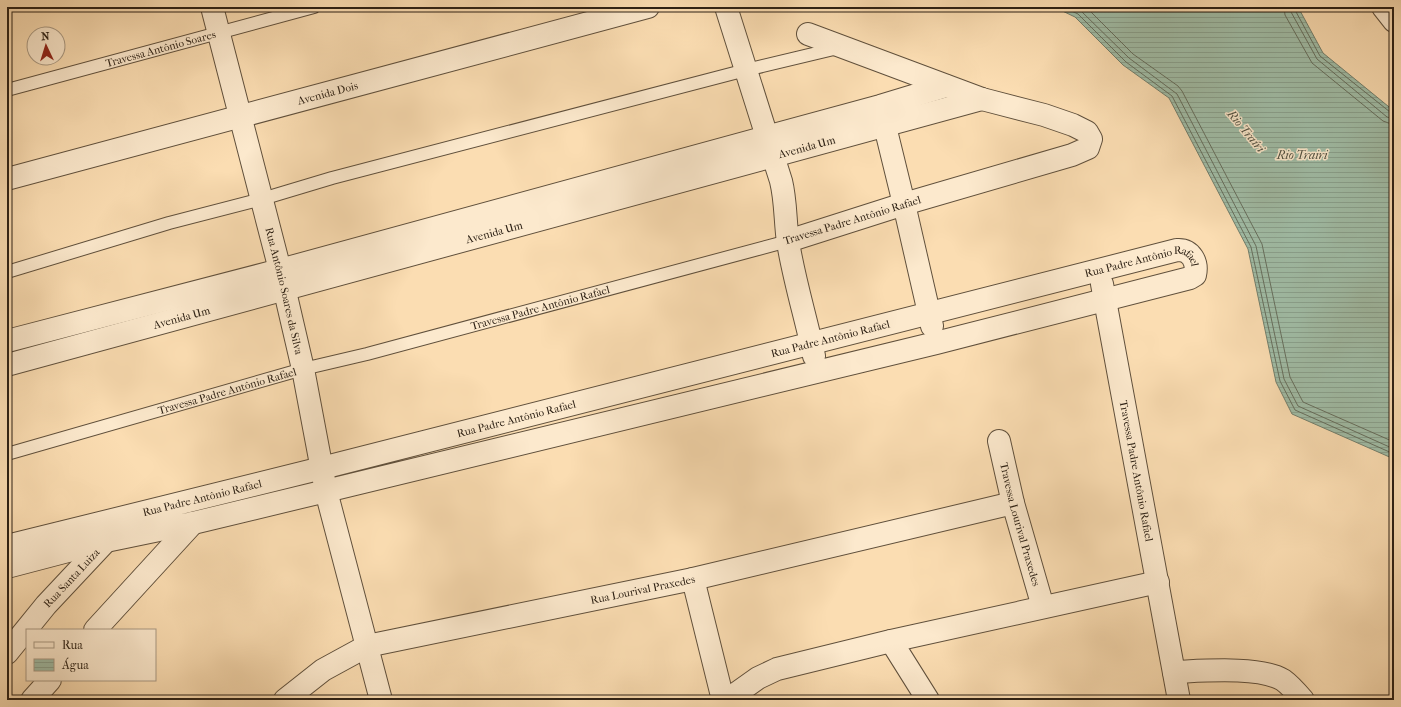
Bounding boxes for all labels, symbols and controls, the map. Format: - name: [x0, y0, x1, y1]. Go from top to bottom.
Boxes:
- north arrow: [26, 26, 66, 66]
- street label: Travessa Antônio Soares: [104, 28, 217, 70]
- text: N: [41, 30, 51, 43]
- street label: Avenida Dois: [295, 79, 359, 108]
- water label: Rio Traíri: [1224, 106, 1269, 156]
- street label: Avenida Um: [776, 133, 838, 162]
- water label: Rio Trairi: [1276, 148, 1329, 162]
- street label: Travessa Padre Antônio Rafael: [782, 193, 923, 248]
- street label: Avenida Um: [463, 218, 525, 247]
- street label: Rua Antônio Soares da Silva: [262, 226, 306, 357]
- text: Rua Padre Antônio Rafael: [1083, 244, 1201, 280]
- street label: Rua Padre Antônio Rafael: [1077, 265, 1199, 281]
- street label: Travessa Padre Antônio Rafael: [469, 283, 611, 333]
- street label: Avenida Um: [151, 304, 212, 332]
- street label: Rua Padre Antônio Rafael: [769, 317, 891, 360]
- street label: Travessa Padre Antônio Rafael: [156, 365, 298, 417]
- street label: Rua Padre Antônio Rafael: [455, 398, 577, 440]
- street label: Travessa Padre Antônio Rafael: [1117, 399, 1156, 543]
- street label: Travessa Lourival Praxedes: [997, 461, 1043, 588]
- street label: Rua Padre Antônio Rafael: [141, 477, 263, 519]
- street label: Rua Santa Luiza: [41, 545, 103, 610]
- street label: Rua Lourival Praxedes: [589, 573, 696, 607]
- legend: [26, 629, 156, 681]
- text: Rua: [62, 638, 83, 652]
- text: Água: [61, 657, 89, 672]

